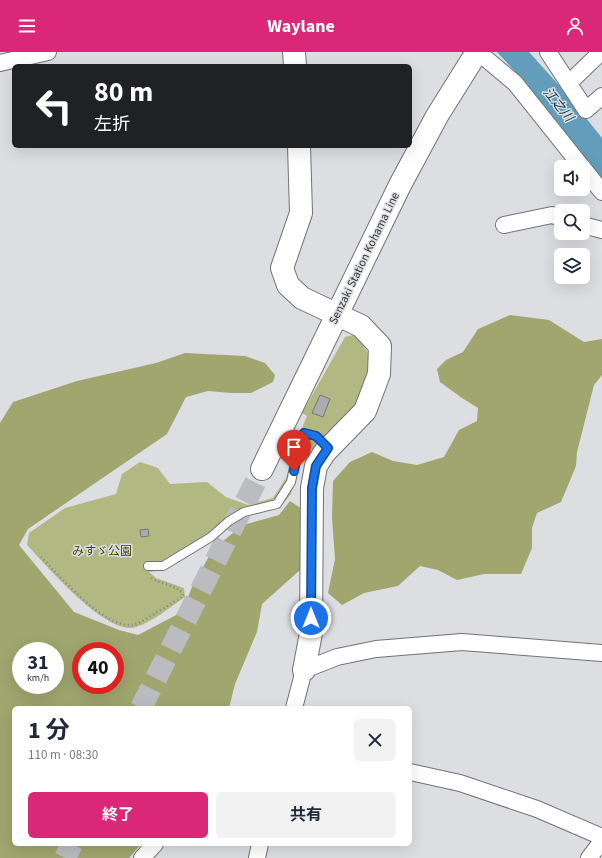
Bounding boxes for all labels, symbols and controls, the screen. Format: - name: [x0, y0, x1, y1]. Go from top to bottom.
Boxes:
- text: Waylane: [267, 14, 335, 39]
- icon: menu: [16, 15, 38, 37]
- icon: person: [564, 15, 586, 37]
- text: 80 m: [94, 72, 153, 112]
- icon: left: [28, 80, 80, 132]
- water label: 江之川: [539, 84, 579, 127]
- text: 左折: [94, 112, 130, 137]
- map controls: [554, 160, 590, 284]
- button: sound: [554, 160, 590, 196]
- street label: Senzaki Station Kohama Line: [325, 189, 404, 327]
- button: search: [554, 204, 590, 240]
- button: layers: [554, 248, 590, 284]
- pin: [277, 430, 311, 471]
- icon: arrive: [283, 436, 305, 458]
- park label: みすゞ公園: [72, 543, 132, 560]
- position arrow: [290, 597, 332, 639]
- speed limit sign: 40: [72, 642, 124, 694]
- text: 31: [27, 649, 49, 677]
- text: km/h: [27, 671, 49, 685]
- text: 1 分: [28, 713, 69, 748]
- button: close: [354, 719, 396, 761]
- text: 110 m · 08:30: [28, 746, 98, 764]
- button: 終了: [28, 792, 208, 838]
- button: 共有: [216, 792, 396, 838]

